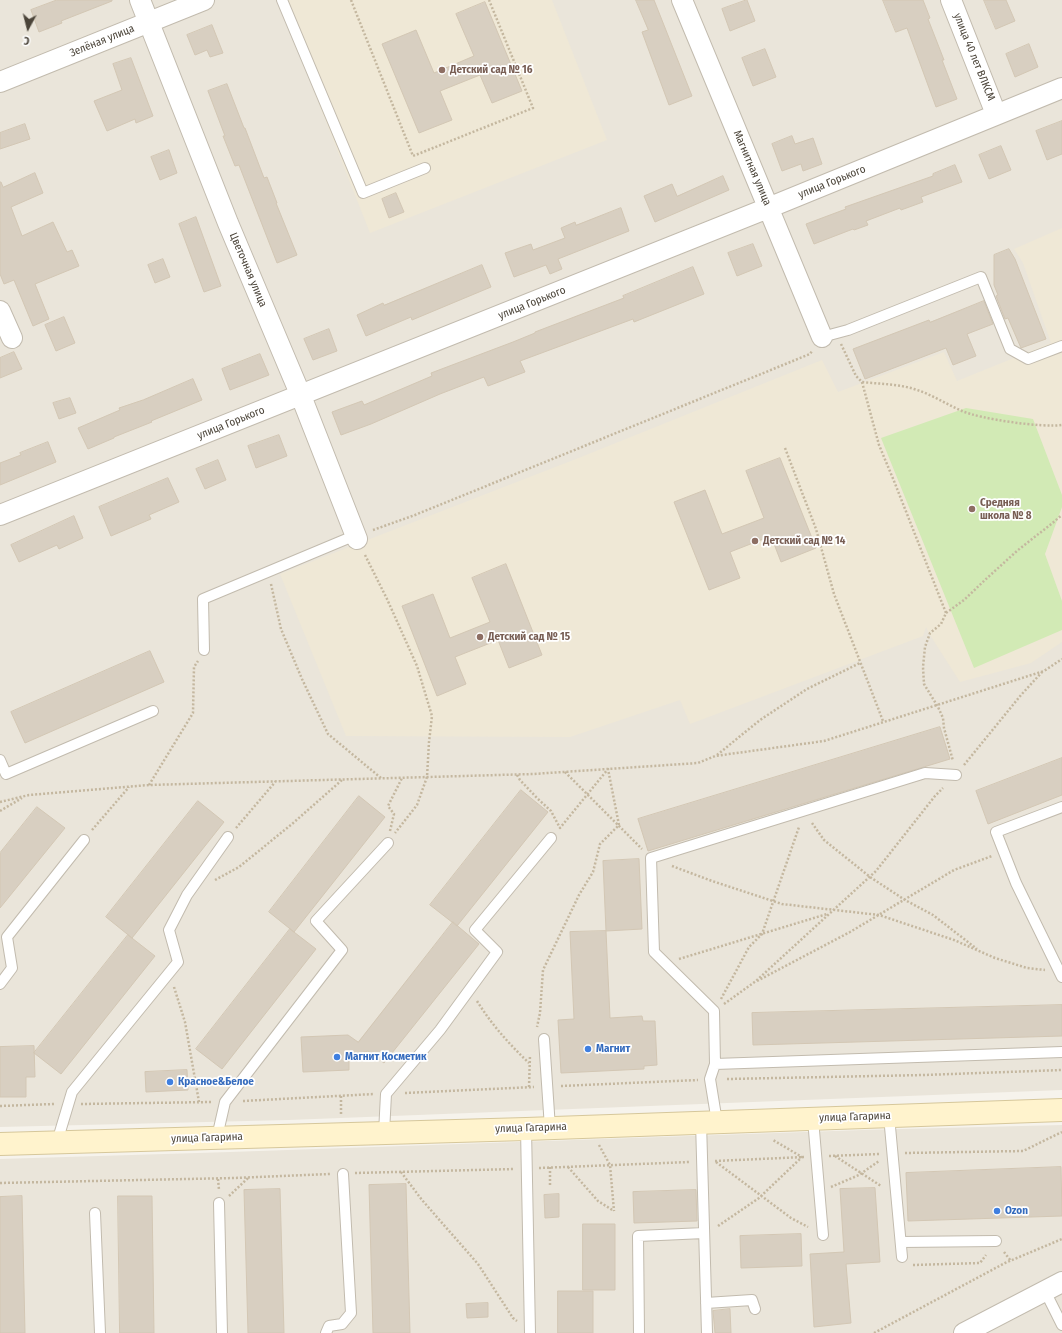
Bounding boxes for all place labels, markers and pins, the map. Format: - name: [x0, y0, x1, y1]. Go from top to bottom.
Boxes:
- place label: Детский сад № 16: [450, 63, 533, 77]
- marker: Детский сад № 16: [437, 65, 447, 75]
- place label: Cредняя школа № 8: [980, 496, 1032, 522]
- marker: Cредняя школа № 8: [967, 504, 977, 514]
- place label: Детский сад № 14: [763, 534, 845, 548]
- marker: Детский сад № 14: [750, 536, 760, 546]
- place label: Детский сад № 15: [488, 630, 570, 644]
- marker: Детский сад № 15: [475, 632, 485, 642]
- place label: Магнит: [596, 1042, 630, 1056]
- marker: Магнит: [583, 1044, 593, 1054]
- place label: Магнит Косметик: [345, 1050, 426, 1064]
- marker: Магнит Косметик: [332, 1052, 342, 1062]
- place label: Красное&Белое: [178, 1075, 254, 1089]
- marker: Красное&Белое: [165, 1077, 175, 1087]
- place label: Ozon: [1005, 1204, 1028, 1218]
- marker: Ozon: [992, 1206, 1002, 1216]

